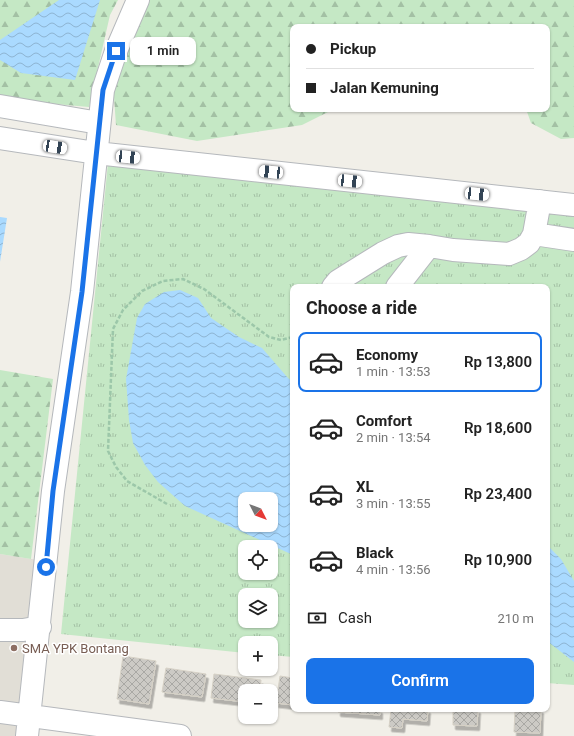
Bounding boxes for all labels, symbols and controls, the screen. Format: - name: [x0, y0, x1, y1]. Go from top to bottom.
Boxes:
- callout: 1 min: [130, 37, 196, 65]
- text: Pickup: [330, 40, 376, 58]
- route end: [107, 42, 125, 60]
- text: 1 min: [147, 43, 179, 58]
- text: Jalan Kemuning: [330, 79, 439, 97]
- car: [42, 139, 68, 155]
- car: [115, 150, 141, 164]
- car: [258, 165, 284, 179]
- car: [337, 174, 363, 188]
- car: [464, 187, 490, 201]
- text: Choose a ride: [306, 297, 417, 318]
- icon: car: [308, 344, 344, 380]
- text: Economy: [356, 346, 418, 364]
- text: Rp 13,800: [464, 353, 532, 371]
- text: 1 min · 13:53: [356, 364, 431, 379]
- icon: car: [308, 410, 344, 446]
- text: Comfort: [356, 412, 412, 430]
- text: Rp 18,600: [464, 419, 532, 437]
- text: 2 min · 13:54: [356, 430, 431, 445]
- icon: car: [308, 476, 344, 512]
- text: XL: [356, 478, 374, 496]
- text: Rp 23,400: [464, 485, 532, 503]
- north arrow: [238, 492, 278, 532]
- map controls: [238, 492, 278, 724]
- text: 3 min · 13:55: [356, 496, 431, 511]
- button: locate: [238, 540, 278, 580]
- icon: car: [308, 542, 344, 578]
- text: Black: [356, 544, 393, 562]
- text: Rp 10,900: [464, 551, 532, 569]
- route start: [37, 558, 55, 576]
- text: 4 min · 13:56: [356, 562, 431, 577]
- button: layers: [238, 588, 278, 628]
- icon: cash: [306, 607, 328, 629]
- text: Cash: [338, 609, 372, 627]
- text: 210 m: [497, 611, 534, 626]
- button: +: [238, 636, 278, 676]
- place label: SMA YPK Bontang: [22, 641, 129, 656]
- marker: SMA YPK Bontang: [9, 643, 19, 653]
- button: Confirm: [306, 658, 534, 704]
- button: −: [238, 684, 278, 724]

